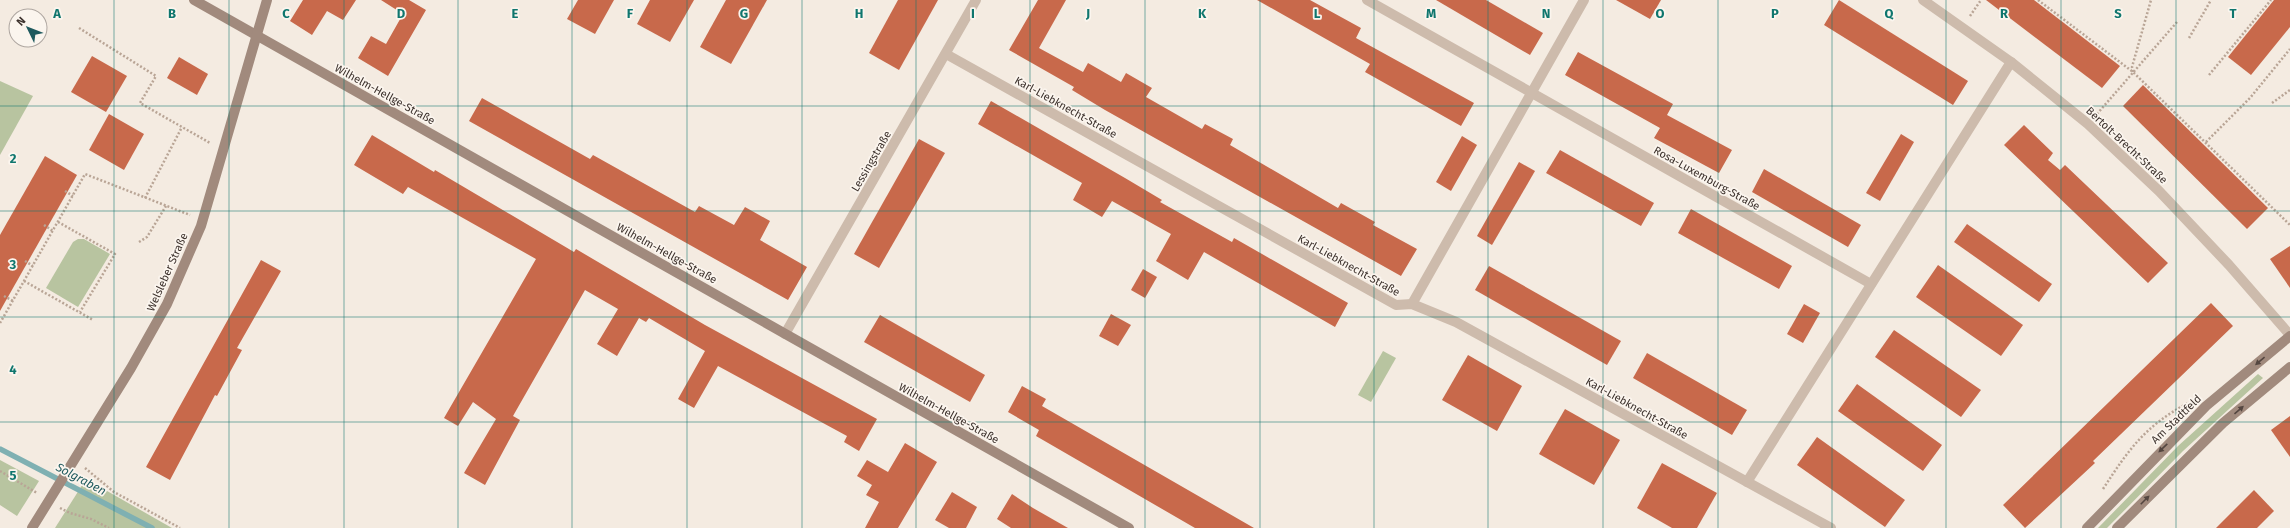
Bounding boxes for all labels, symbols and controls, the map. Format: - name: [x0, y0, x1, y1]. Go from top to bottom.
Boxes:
- text: A: [52, 6, 61, 21]
- text: B: [168, 6, 176, 21]
- text: C: [282, 6, 290, 21]
- text: D: [397, 6, 406, 21]
- text: E: [512, 6, 519, 21]
- text: F: [627, 6, 634, 21]
- text: G: [740, 6, 748, 21]
- text: H: [855, 6, 863, 21]
- text: I: [971, 6, 975, 21]
- text: J: [1085, 6, 1090, 21]
- text: K: [1198, 6, 1207, 21]
- text: L: [1314, 6, 1321, 21]
- text: M: [1426, 6, 1436, 21]
- text: N: [1542, 6, 1550, 21]
- text: O: [1656, 6, 1665, 21]
- text: P: [1771, 6, 1779, 21]
- text: Q: [1885, 6, 1895, 21]
- text: R: [2000, 6, 2009, 21]
- text: S: [2114, 6, 2122, 21]
- text: T: [2229, 6, 2237, 21]
- north arrow: [8, 8, 48, 48]
- text: N: [14, 14, 28, 29]
- street label: Wilhelm-Hellge-Straße: [332, 61, 437, 127]
- street label: Karl-Liebknecht-Straße: [1012, 74, 1119, 141]
- street label: Bertolt-Brecht-Straße: [2083, 104, 2170, 186]
- street label: Lessingstraße: [849, 129, 894, 194]
- street label: Rosa-Luxemburg-Straße: [1651, 144, 1762, 213]
- text: 2: [10, 151, 17, 166]
- street label: Wilhelm-Hellge-Straße: [614, 220, 719, 286]
- street label: Welsleber Straße: [144, 231, 191, 313]
- street label: Karl-Liebknecht-Straße: [1295, 232, 1402, 299]
- text: 3: [9, 257, 17, 272]
- one-way arrow: [2255, 357, 2265, 366]
- text: 4: [9, 362, 17, 377]
- street label: Karl-Liebknecht-Straße: [1583, 375, 1690, 442]
- street label: Wilhelm-Hellge-Straße: [896, 380, 1001, 446]
- street label: Am Stadtfeld: [2149, 392, 2204, 446]
- one-way arrow: [2233, 406, 2244, 415]
- one-way arrow: [2158, 443, 2168, 453]
- water label: Solgraben: [53, 459, 109, 498]
- text: 5: [10, 468, 17, 483]
- one-way arrow: [2140, 495, 2150, 505]

